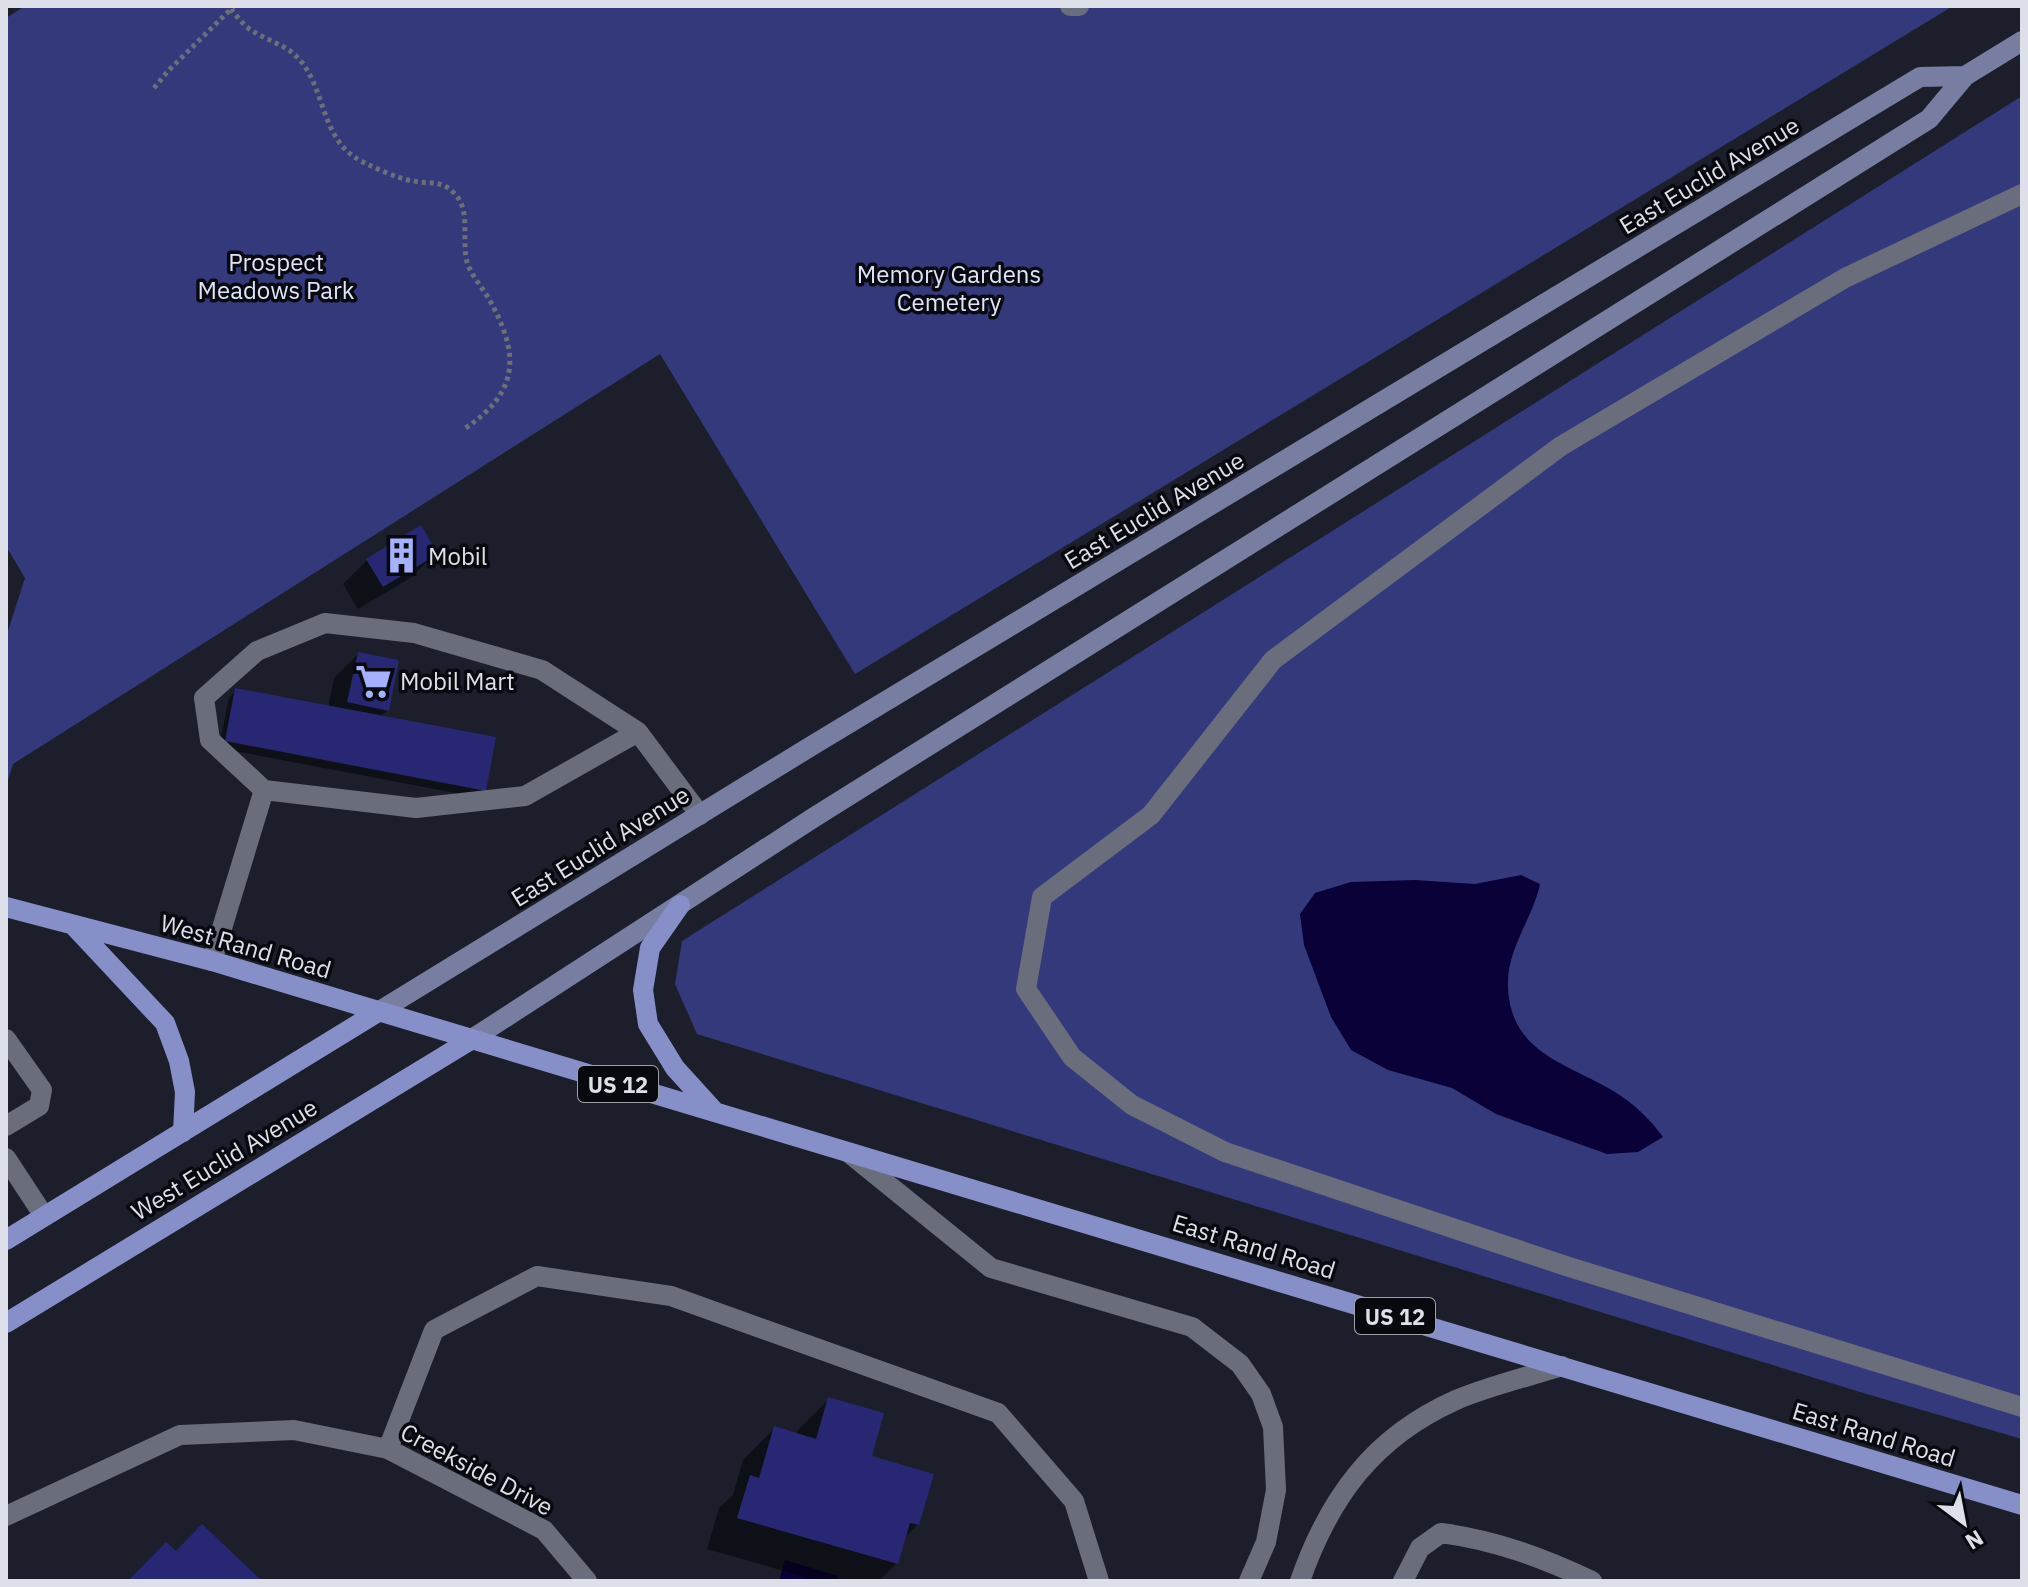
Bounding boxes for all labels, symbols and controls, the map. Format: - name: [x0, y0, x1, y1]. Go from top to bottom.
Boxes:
- street label: East Euclid Avenue: [1613, 109, 1805, 241]
- park label: Prospect Meadows Park: [197, 246, 355, 306]
- park label: Memory Gardens Cemetery: [857, 258, 1041, 318]
- street label: East Euclid Avenue: [1058, 444, 1250, 576]
- building icon: Mobil: [383, 537, 421, 575]
- place label: Mobil: [428, 540, 487, 572]
- supermarket icon: Mobil Mart: [355, 662, 393, 700]
- place label: Mobil Mart: [400, 665, 515, 697]
- street label: East Euclid Avenue: [505, 778, 695, 914]
- street label: West Rand Road: [157, 906, 335, 986]
- road number: US 12: [578, 1066, 658, 1102]
- street label: West Euclid Avenue: [125, 1091, 323, 1227]
- street label: East Rand Road: [1169, 1206, 1339, 1286]
- road number: US 12: [1355, 1298, 1435, 1334]
- street label: East Rand Road: [1789, 1394, 1959, 1474]
- street label: Creekside Drive: [395, 1415, 559, 1523]
- north arrow: [1924, 1483, 2004, 1563]
- text: N: [1960, 1524, 1989, 1557]

